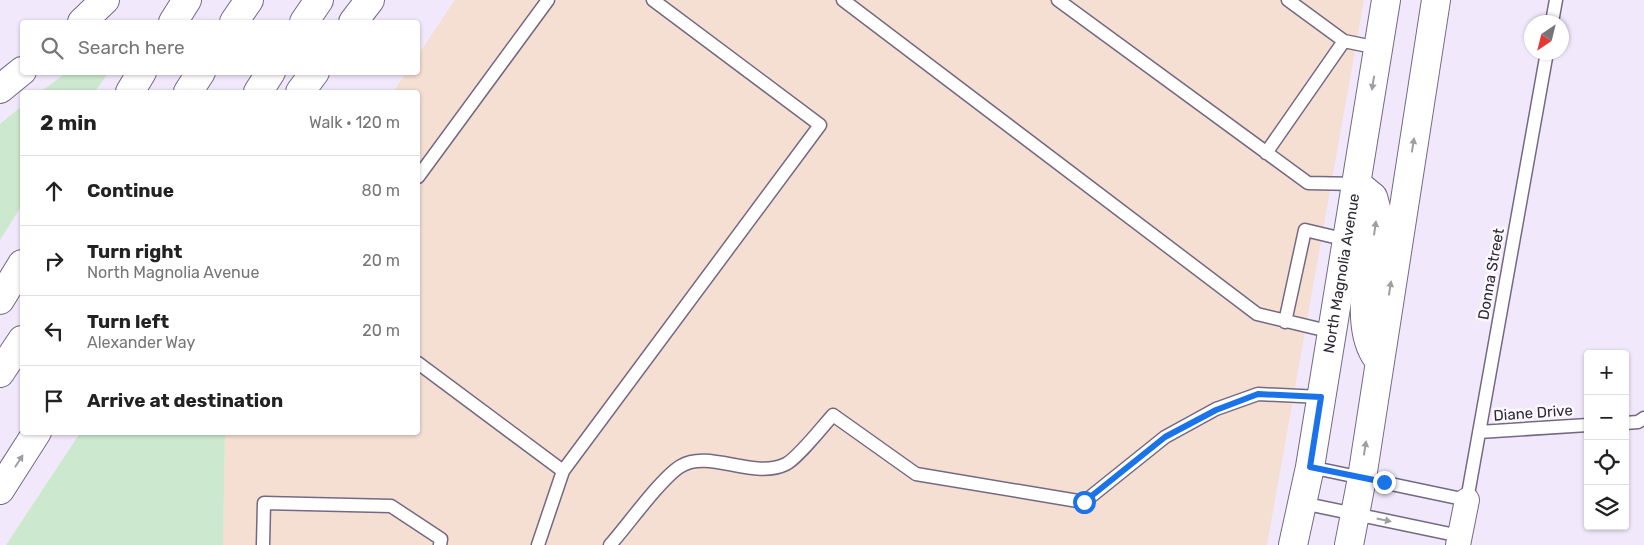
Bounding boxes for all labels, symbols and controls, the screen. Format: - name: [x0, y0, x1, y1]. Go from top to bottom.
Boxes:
- north arrow: [1524, 15, 1569, 60]
- search box: [20, 20, 420, 75]
- icon: search: [38, 34, 66, 62]
- text: Search here: [78, 36, 185, 59]
- one-way arrow: [1368, 75, 1376, 91]
- text: 2 min: [40, 110, 97, 135]
- text: Walk · 120 m: [309, 113, 400, 132]
- one-way arrow: [1409, 137, 1417, 153]
- icon: ahead: [40, 177, 68, 205]
- text: Continue: [87, 179, 174, 202]
- text: 80 m: [362, 181, 400, 200]
- street label: North Magnolia Avenue: [1320, 192, 1363, 355]
- one-way arrow: [1371, 219, 1379, 235]
- street label: Donna Street: [1474, 227, 1508, 321]
- text: Turn right: [87, 240, 182, 263]
- icon: right: [40, 247, 68, 275]
- text: 20 m: [362, 251, 400, 270]
- text: North Magnolia Avenue: [87, 263, 259, 282]
- one-way arrow: [1387, 280, 1395, 296]
- text: Turn left: [87, 310, 169, 333]
- icon: left: [40, 317, 68, 345]
- text: 20 m: [362, 321, 400, 340]
- text: Alexander Way: [87, 333, 195, 352]
- map controls: [1584, 350, 1629, 530]
- button: +: [1584, 350, 1629, 395]
- icon: arrive: [40, 387, 68, 415]
- text: Arrive at destination: [87, 389, 283, 412]
- button: −: [1584, 395, 1629, 440]
- street label: Diane Drive: [1493, 401, 1573, 425]
- one-way arrow: [1361, 440, 1369, 456]
- button: locate: [1584, 440, 1629, 485]
- one-way arrow: [14, 455, 23, 468]
- route end: [1373, 471, 1396, 494]
- button: layers: [1584, 485, 1629, 530]
- route start: [1073, 491, 1096, 514]
- one-way arrow: [1376, 516, 1392, 524]

